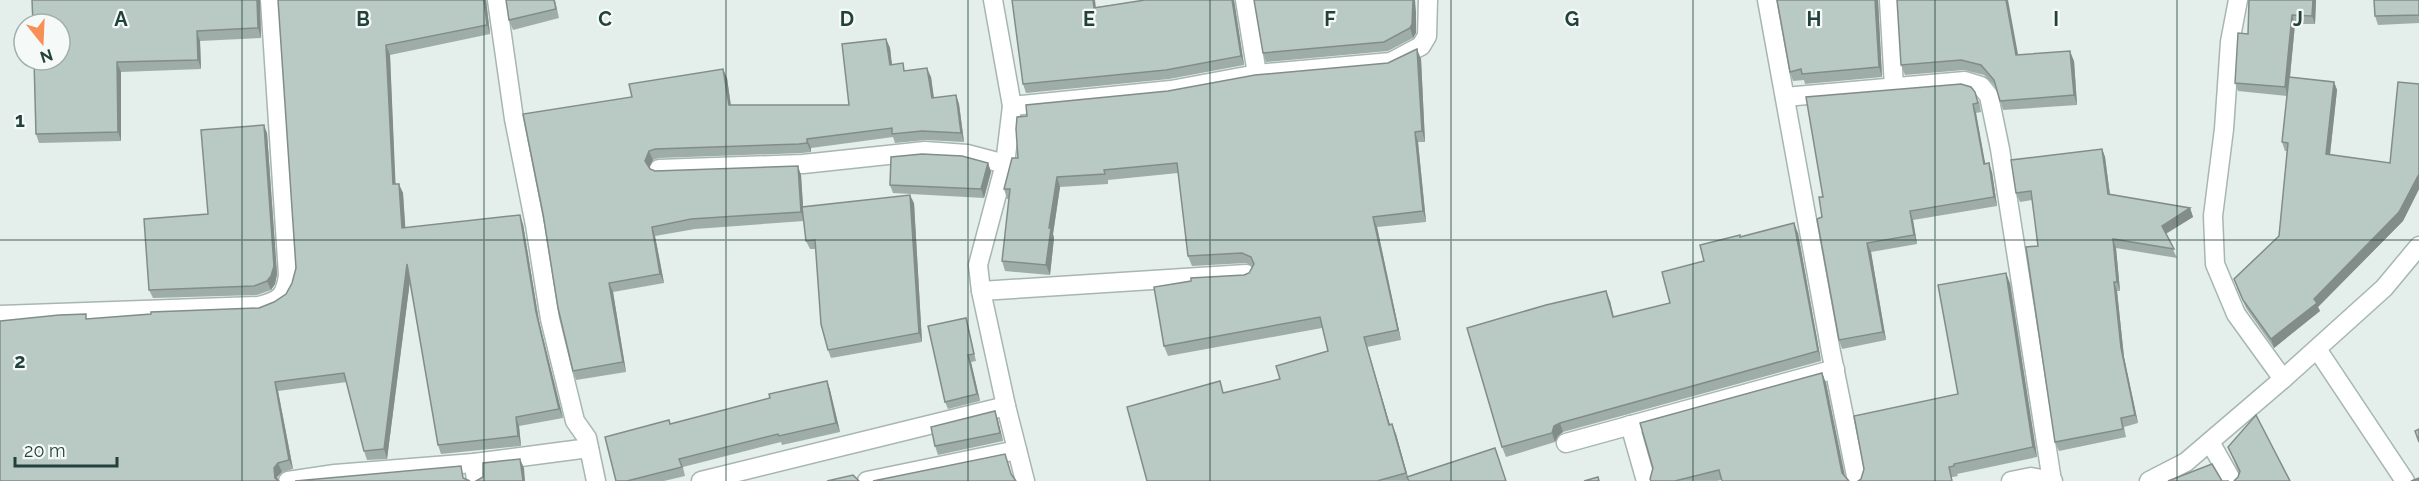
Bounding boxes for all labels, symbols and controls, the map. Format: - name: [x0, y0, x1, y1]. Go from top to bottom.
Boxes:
- text: A: [114, 7, 128, 31]
- text: B: [356, 7, 370, 31]
- text: C: [598, 7, 612, 31]
- text: D: [840, 7, 854, 31]
- text: E: [1083, 7, 1095, 31]
- text: F: [1324, 7, 1336, 31]
- text: G: [1565, 7, 1579, 31]
- text: H: [1807, 7, 1821, 31]
- text: I: [2053, 7, 2059, 31]
- text: J: [2293, 7, 2303, 31]
- north arrow: [12, 12, 72, 72]
- text: N: [38, 45, 55, 67]
- text: 1: [15, 108, 25, 132]
- text: 2: [14, 349, 26, 373]
- scale bar: [15, 430, 117, 468]
- text: 20 m: [24, 440, 66, 461]

